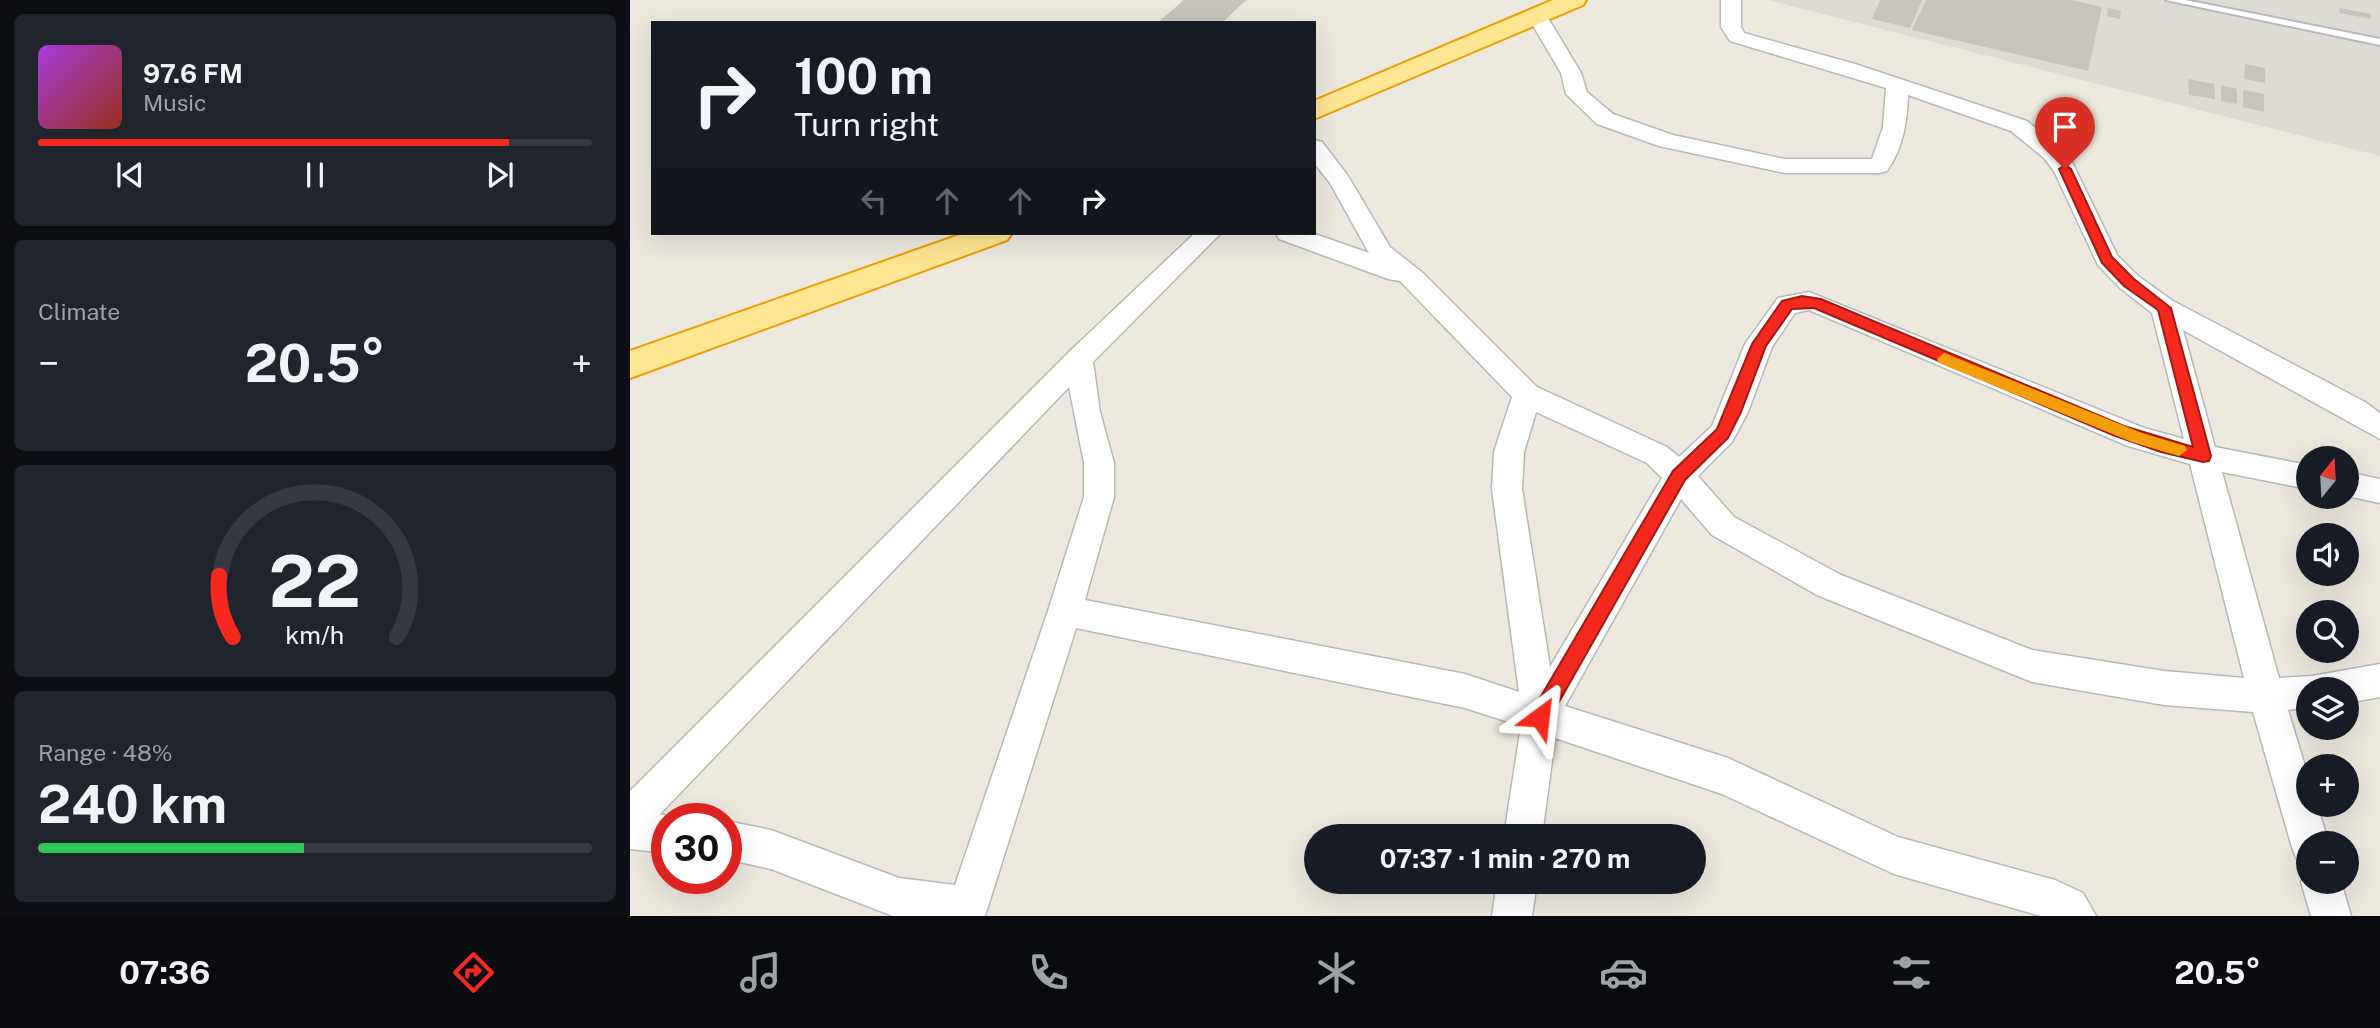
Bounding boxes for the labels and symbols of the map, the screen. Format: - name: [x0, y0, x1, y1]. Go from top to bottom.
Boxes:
- pin: [2035, 97, 2095, 169]
- north arrow: [2296, 446, 2359, 509]
- position arrow: [1503, 680, 1577, 754]
- speed limit sign: 30: [651, 803, 742, 894]

